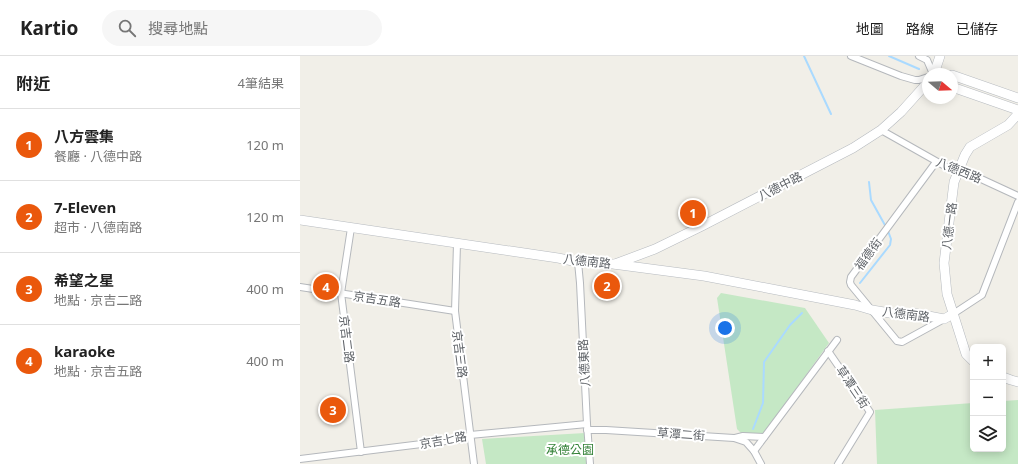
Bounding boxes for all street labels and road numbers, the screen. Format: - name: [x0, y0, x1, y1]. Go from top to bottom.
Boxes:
- street label: 八德西路: [934, 153, 984, 187]
- street label: 八德中路: [755, 168, 805, 204]
- street label: 八德一路: [938, 201, 960, 251]
- street label: 福德街: [851, 234, 885, 274]
- street label: 八德南路: [562, 250, 612, 272]
- street label: 京吉五路: [352, 287, 402, 311]
- street label: 八德南路: [881, 303, 931, 325]
- street label: 京吉二路: [336, 314, 358, 364]
- street label: 京吉三路: [449, 329, 471, 379]
- street label: 八德東路: [574, 339, 594, 387]
- street label: 草潭三街: [833, 362, 873, 412]
- street label: 草潭二街: [656, 424, 706, 444]
- street label: 京吉七路: [418, 427, 468, 453]

